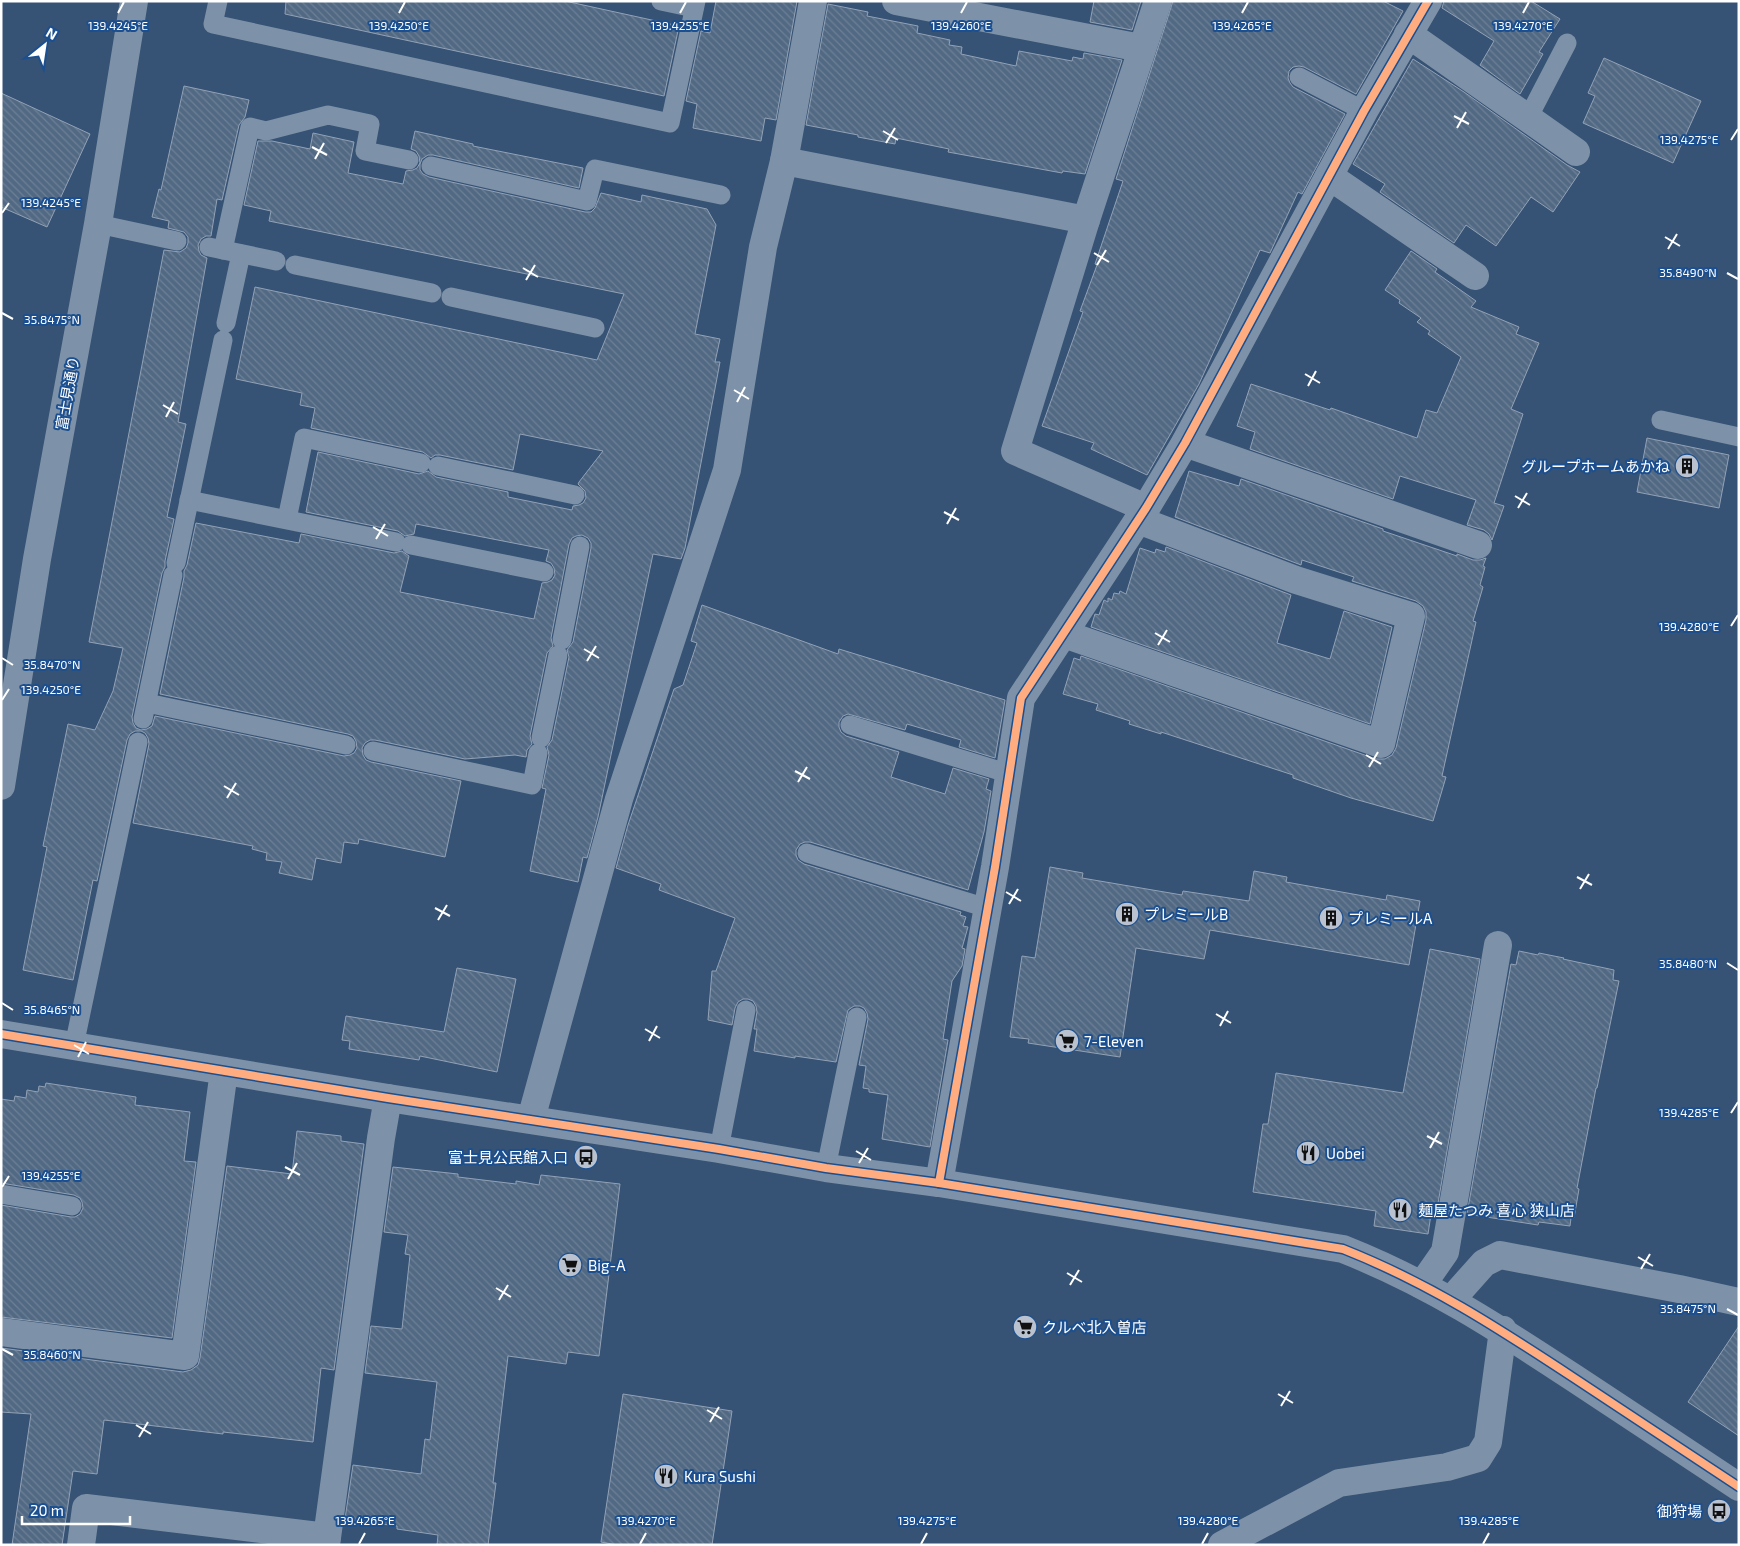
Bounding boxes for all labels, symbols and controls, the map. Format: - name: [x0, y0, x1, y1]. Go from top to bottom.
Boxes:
- text: 139.4245°E: [88, 18, 148, 32]
- text: 139.4250°E: [369, 18, 429, 32]
- text: 139.4255°E: [650, 18, 710, 32]
- text: 139.4260°E: [931, 18, 991, 32]
- text: 139.4265°E: [1212, 18, 1272, 32]
- text: 139.4270°E: [1493, 18, 1553, 32]
- north arrow: [20, 20, 70, 70]
- text: N: [43, 23, 60, 43]
- text: 139.4275°E: [1660, 132, 1719, 146]
- text: 139.4245°E: [21, 195, 81, 209]
- text: 35.8490°N: [1659, 265, 1717, 279]
- text: 35.8475°N: [24, 312, 80, 326]
- street label: 富士見通り: [52, 354, 82, 432]
- building icon: グループホームあかね: [1674, 453, 1700, 479]
- place label: グループホームあかね: [1521, 457, 1670, 475]
- text: 139.4280°E: [1659, 619, 1720, 633]
- text: 35.8470°N: [24, 657, 80, 671]
- text: 139.4250°E: [21, 682, 81, 696]
- building icon: プレミールB: [1114, 901, 1140, 927]
- place label: プレミールB: [1144, 905, 1228, 923]
- building icon: プレミールA: [1318, 905, 1344, 931]
- place label: プレミールA: [1348, 909, 1433, 927]
- text: 35.8480°N: [1659, 956, 1717, 970]
- text: 35.8465°N: [24, 1002, 80, 1016]
- supermarket icon: 7-Eleven: [1054, 1028, 1080, 1054]
- place label: 7-Eleven: [1084, 1032, 1144, 1050]
- text: 139.4285°E: [1659, 1105, 1719, 1119]
- restaurant icon: Uobei: [1295, 1140, 1321, 1166]
- bus stop icon: 富士見公民館入口: [573, 1144, 599, 1170]
- place label: Uobei: [1326, 1144, 1365, 1162]
- place label: 富士見公民館入口: [448, 1148, 568, 1166]
- text: 139.4255°E: [21, 1168, 81, 1182]
- restaurant icon: 麺屋たつみ 喜心 狭山店: [1387, 1197, 1413, 1223]
- place label: 麺屋たつみ 喜心 狭山店: [1418, 1201, 1575, 1219]
- supermarket icon: Big-A: [557, 1252, 583, 1278]
- place label: Big-A: [588, 1256, 626, 1274]
- text: 35.8475°N: [1660, 1301, 1716, 1315]
- supermarket icon: クルベ北入曽店: [1012, 1314, 1038, 1340]
- place label: クルベ北入曽店: [1042, 1318, 1147, 1336]
- text: 35.8460°N: [23, 1347, 81, 1361]
- restaurant icon: Kura Sushi: [653, 1463, 679, 1489]
- place label: Kura Sushi: [684, 1467, 756, 1485]
- scale bar: [22, 1494, 130, 1526]
- bus stop icon: 御狩場: [1706, 1498, 1732, 1524]
- text: 20 m: [30, 1501, 64, 1519]
- place label: 御狩場: [1657, 1502, 1702, 1520]
- text: 139.4265°E: [335, 1513, 395, 1527]
- text: 139.4270°E: [616, 1513, 676, 1527]
- text: 139.4275°E: [898, 1513, 957, 1527]
- text: 139.4280°E: [1178, 1513, 1239, 1527]
- text: 139.4285°E: [1459, 1513, 1519, 1527]

